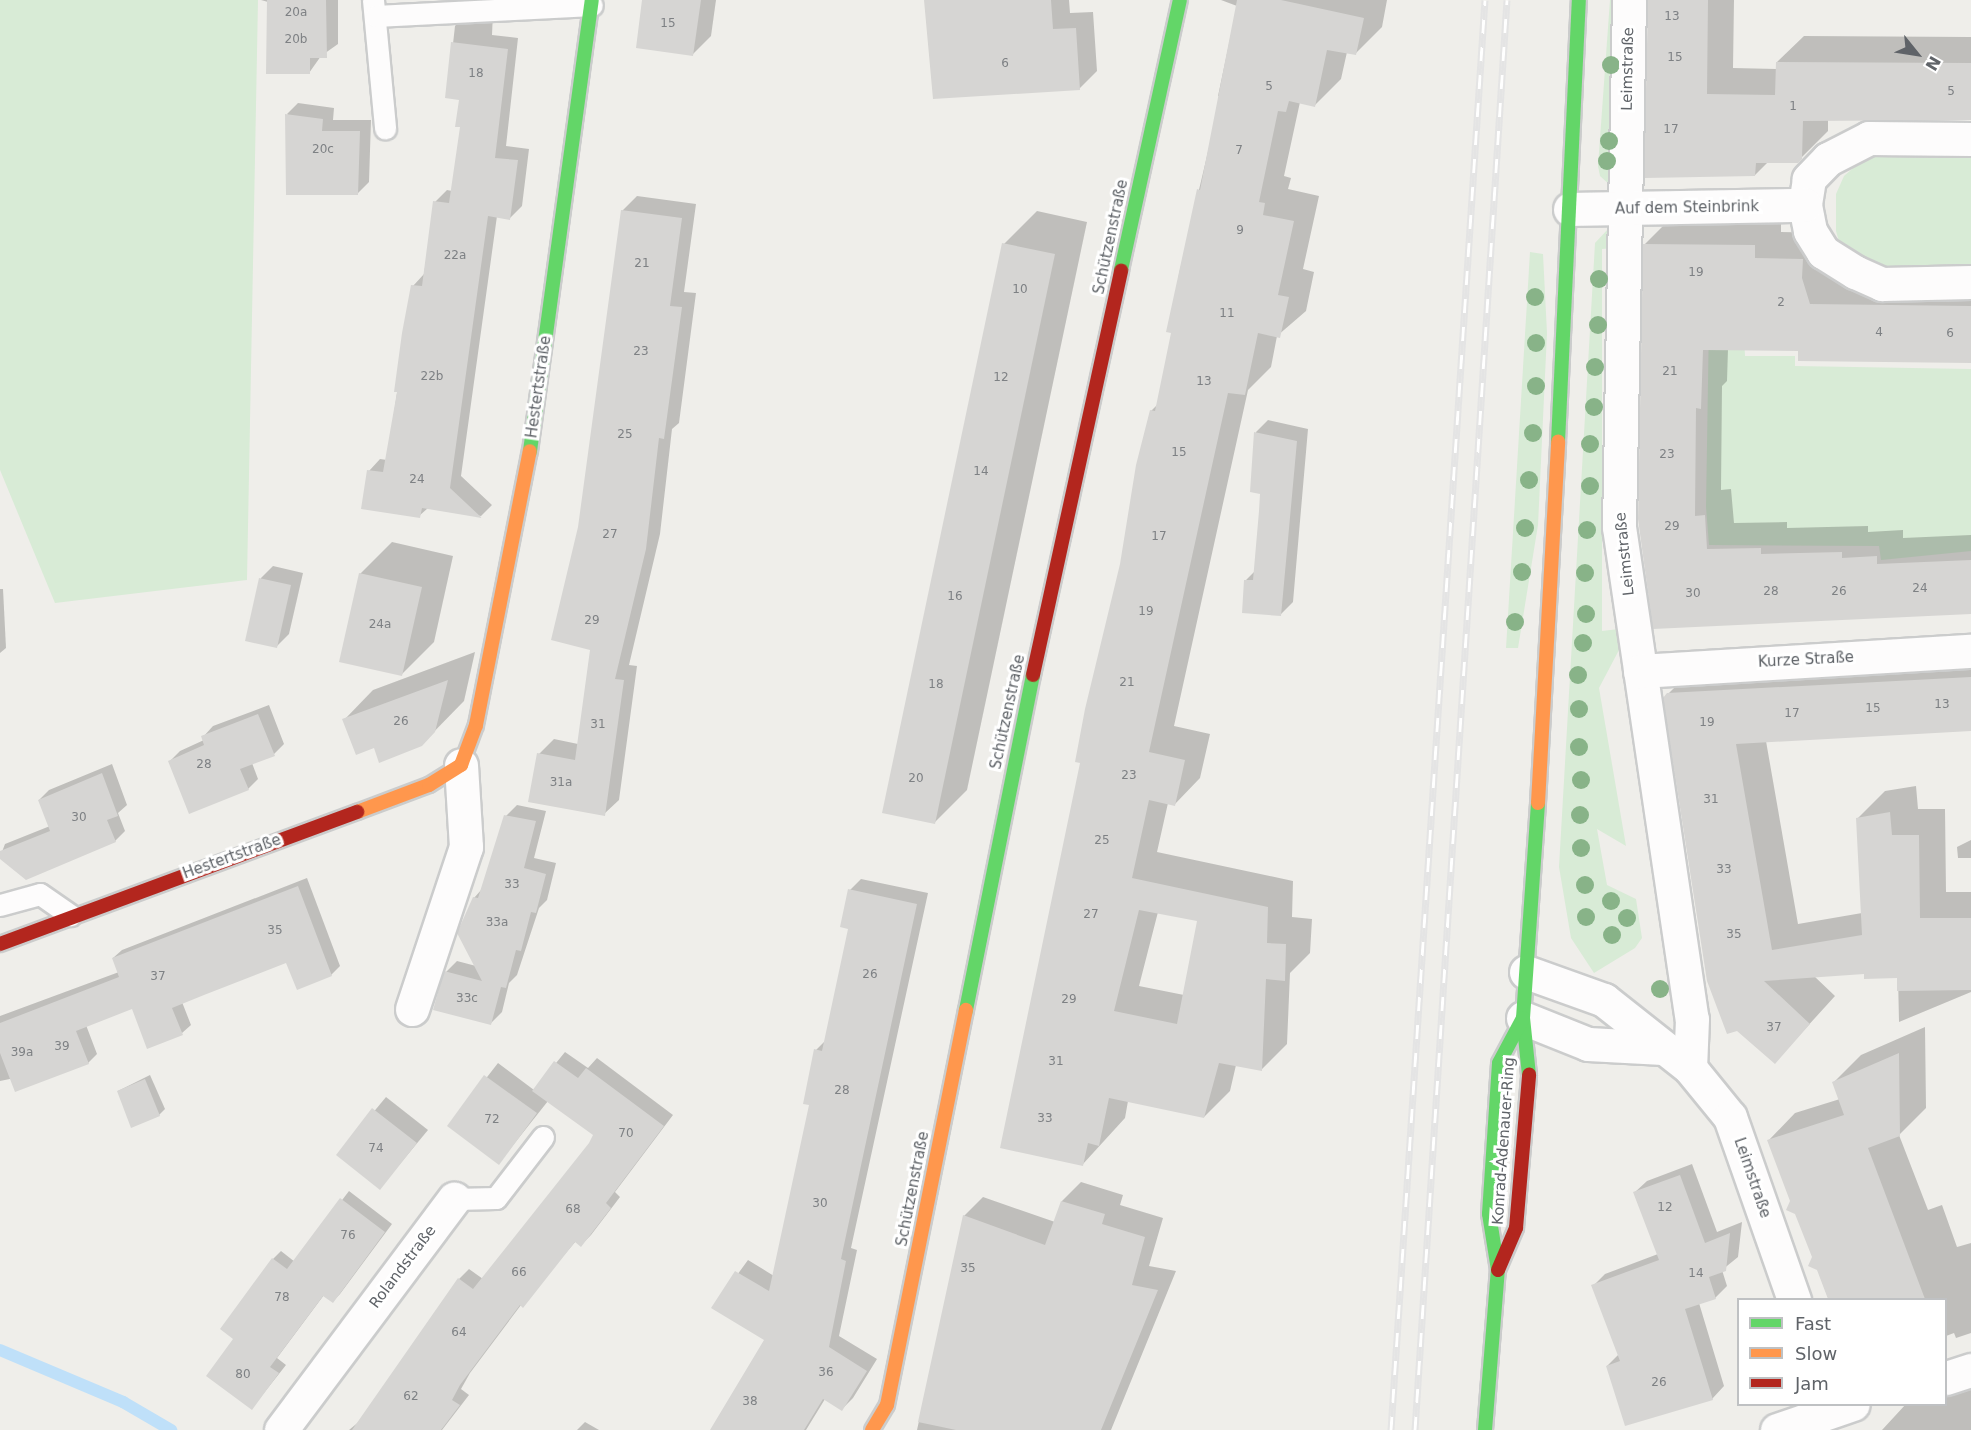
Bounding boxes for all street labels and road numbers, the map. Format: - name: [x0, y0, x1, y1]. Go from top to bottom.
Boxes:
- street label: Leimstraße: [1618, 27, 1638, 111]
- street label: Schützenstraße: [1090, 178, 1132, 296]
- street label: Auf dem Steinbrink: [1615, 198, 1759, 218]
- street label: Hestertstraße: [523, 335, 555, 439]
- street label: Leimstraße: [1612, 511, 1638, 597]
- street label: Kurze Straße: [1758, 648, 1854, 672]
- street label: Schützenstraße: [987, 653, 1029, 771]
- street label: Hestertstraße: [180, 831, 284, 883]
- street label: Konrad-Adenauer-Ring: [1489, 1056, 1519, 1226]
- street label: Schützenstraße: [893, 1130, 933, 1248]
- street label: Leimstraße: [1730, 1135, 1774, 1221]
- street label: Rolandstraße: [366, 1222, 440, 1312]

